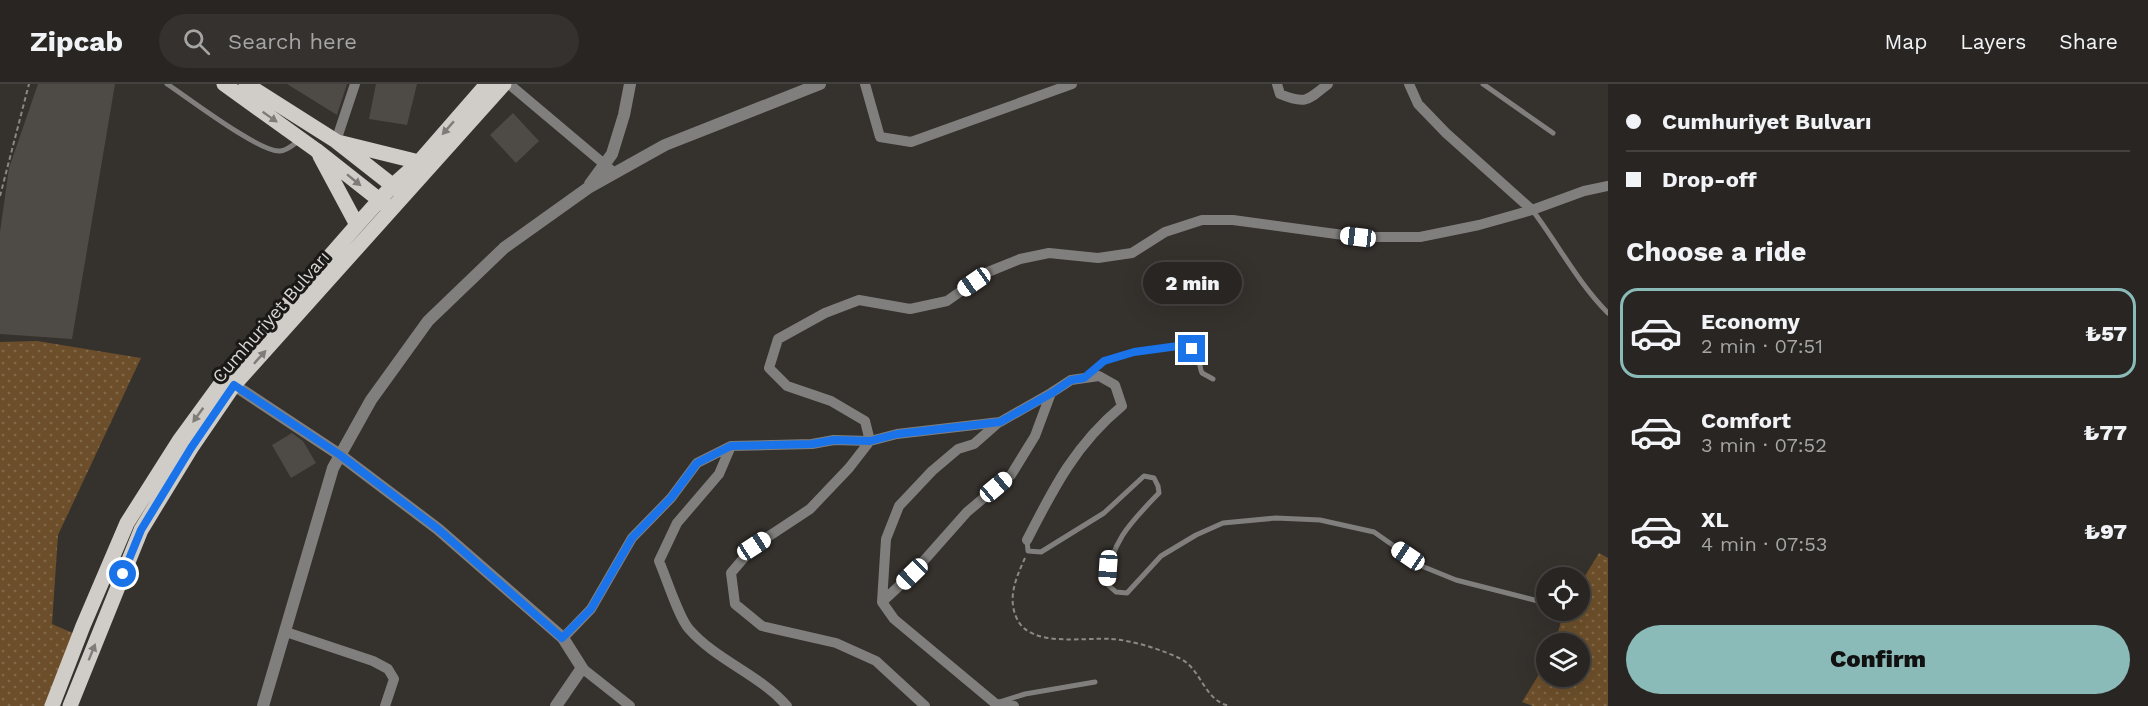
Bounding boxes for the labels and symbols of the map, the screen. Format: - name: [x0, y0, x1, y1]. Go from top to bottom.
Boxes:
- one-way arrow: [262, 111, 278, 123]
- one-way arrow: [442, 120, 455, 135]
- one-way arrow: [346, 173, 362, 186]
- car: [1339, 226, 1377, 248]
- street label: Cumhuriyet Bulvarı: [208, 247, 334, 387]
- callout: 2 min: [1142, 262, 1242, 304]
- car: [954, 264, 994, 300]
- route end: [1178, 335, 1205, 362]
- one-way arrow: [253, 350, 266, 365]
- one-way arrow: [193, 407, 205, 422]
- car: [976, 469, 1016, 505]
- car: [734, 529, 774, 563]
- car: [1388, 538, 1428, 574]
- car: [1098, 549, 1118, 587]
- car: [893, 555, 931, 593]
- route start: [109, 560, 136, 587]
- one-way arrow: [87, 642, 97, 660]

